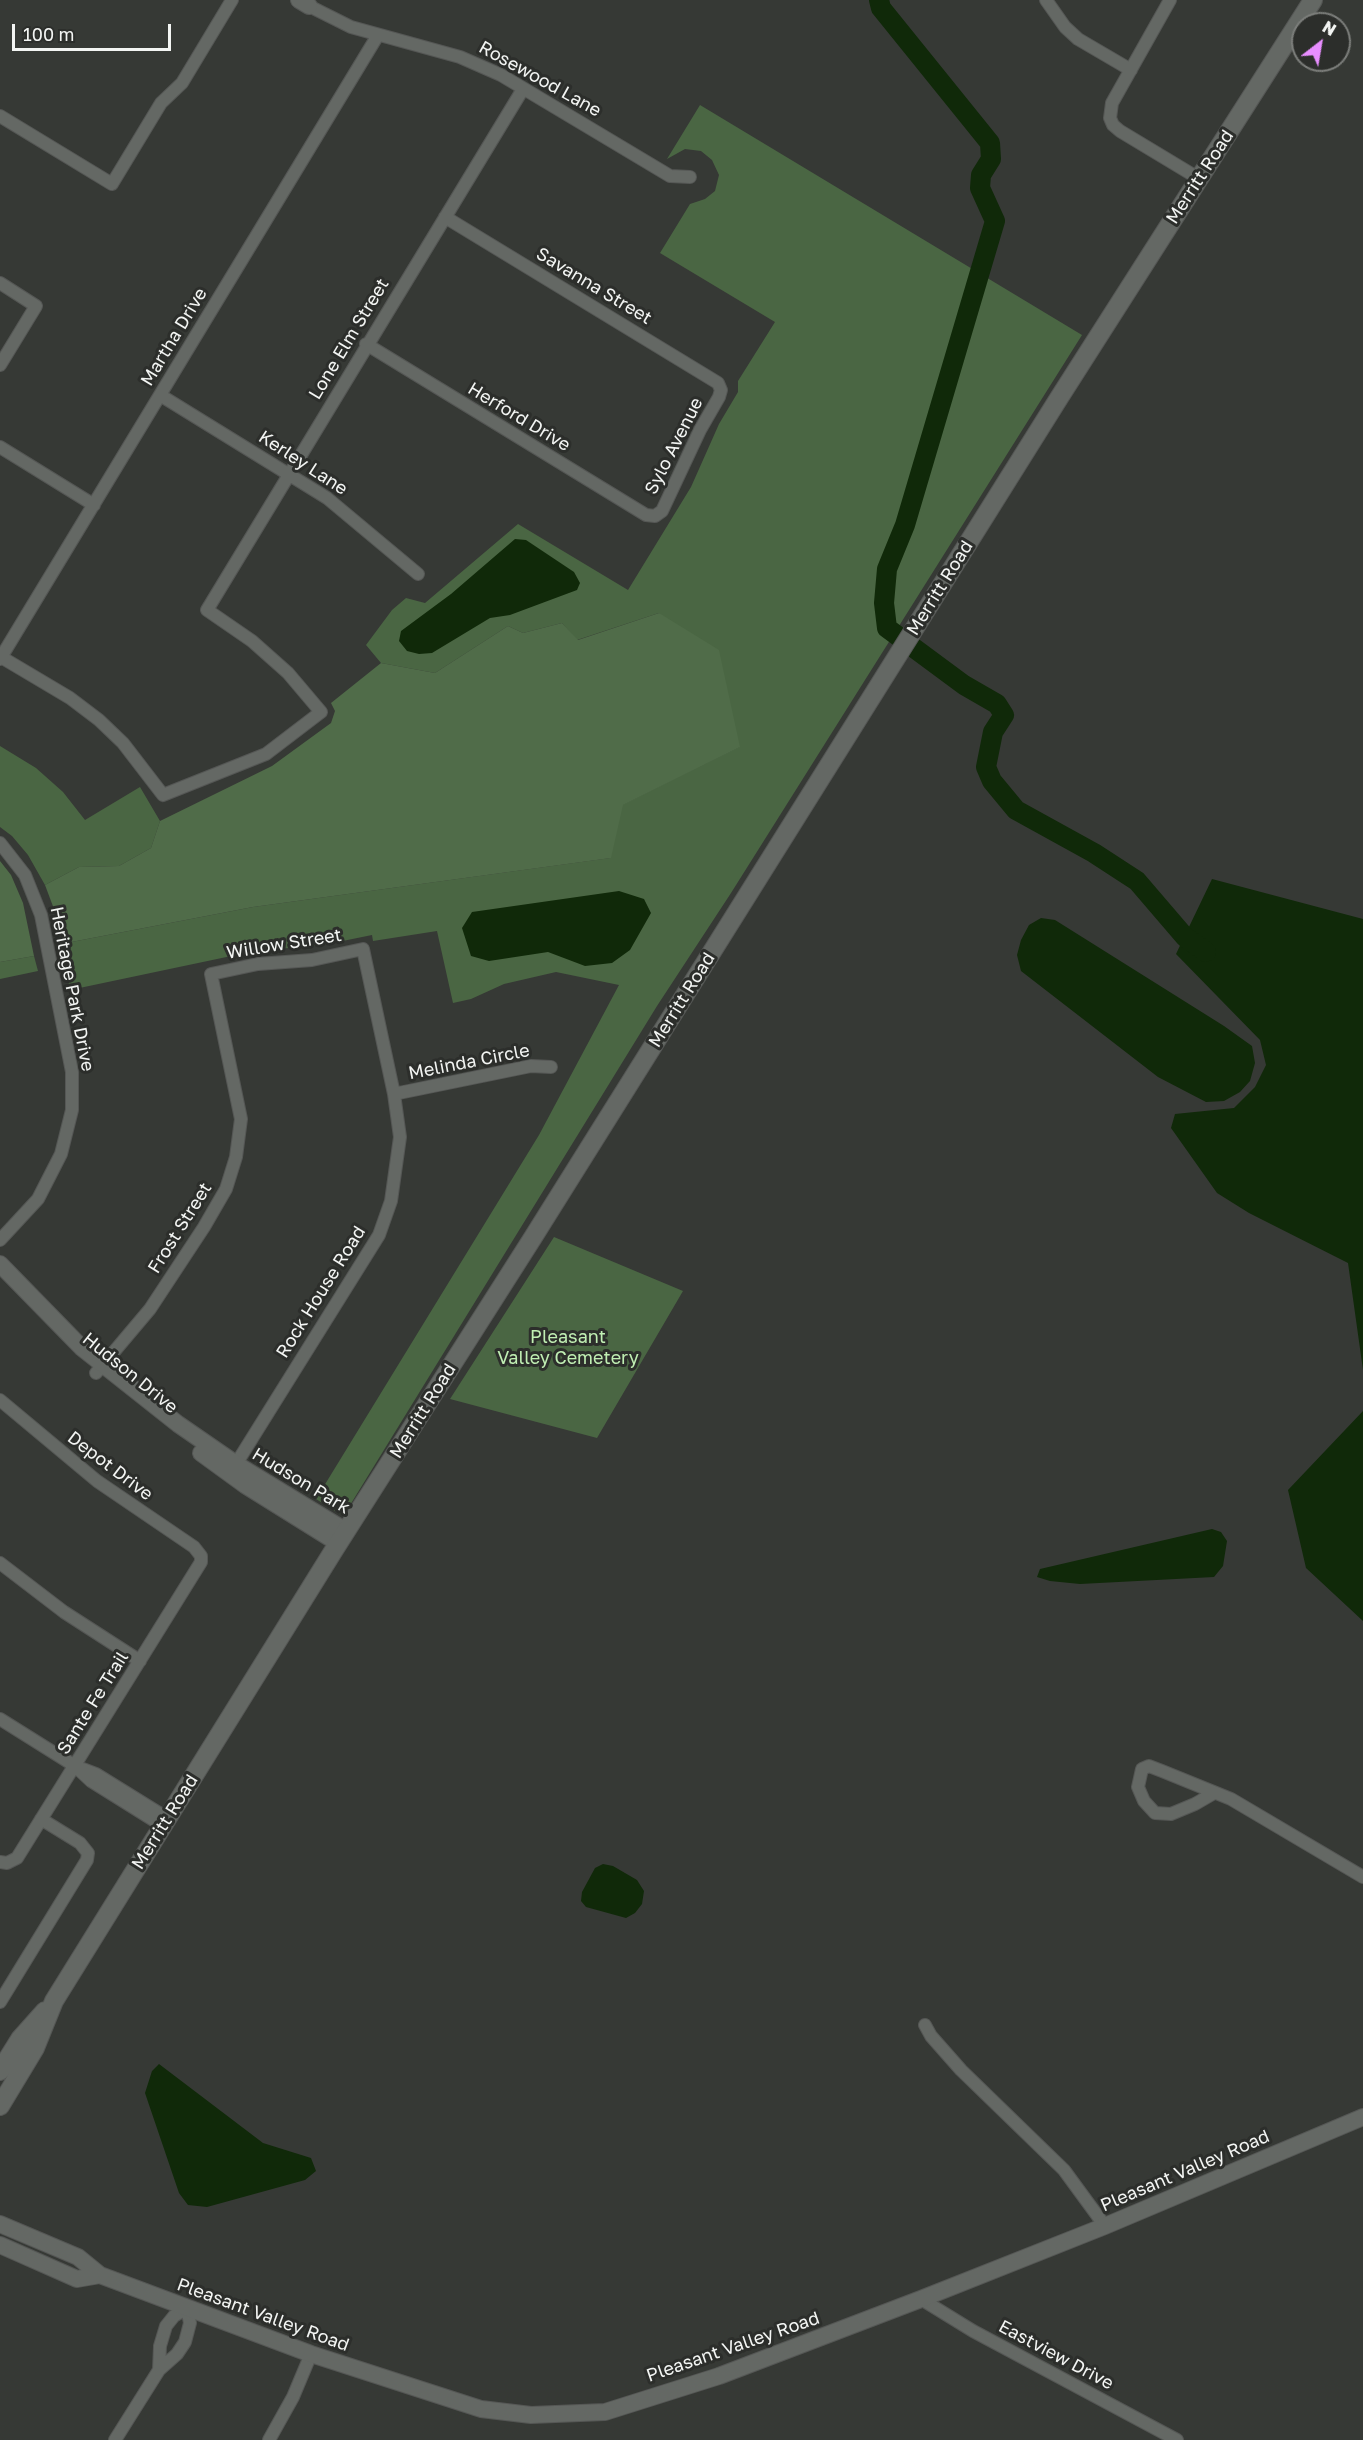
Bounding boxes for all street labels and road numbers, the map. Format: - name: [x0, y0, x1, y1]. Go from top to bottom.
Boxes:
- street label: Rosewood Lane: [475, 37, 605, 121]
- street label: Merritt Road: [1162, 126, 1238, 228]
- street label: Savanna Street: [532, 243, 656, 329]
- street label: Lone Elm Street: [304, 275, 394, 403]
- street label: Martha Drive: [136, 284, 212, 390]
- street label: Herford Drive: [464, 378, 574, 456]
- street label: Sylo Avenue: [640, 394, 708, 498]
- street label: Kerley Lane: [254, 426, 352, 500]
- street label: Merritt Road: [902, 537, 978, 639]
- street label: Heritage Park Drive: [45, 905, 99, 1073]
- street label: Willow Street: [225, 924, 343, 964]
- street label: Merritt Road: [644, 949, 720, 1051]
- street label: Melinda Circle: [407, 1040, 531, 1084]
- street label: Frost Street: [144, 1179, 216, 1277]
- street label: Rock House Road: [272, 1222, 370, 1362]
- street label: Hudson Drive: [78, 1328, 182, 1418]
- street label: Merritt Road: [385, 1360, 461, 1462]
- street label: Depot Drive: [63, 1427, 157, 1505]
- street label: Hudson Park: [248, 1443, 354, 1519]
- street label: Sante Fe Trail: [53, 1648, 133, 1758]
- street label: Merritt Road: [127, 1771, 203, 1873]
- street label: Pleasant Valley Road: [1097, 2126, 1273, 2216]
- street label: Pleasant Valley Road: [174, 2274, 352, 2356]
- street label: Pleasant Valley Road: [644, 2307, 822, 2387]
- street label: Eastview Drive: [995, 2316, 1117, 2394]

